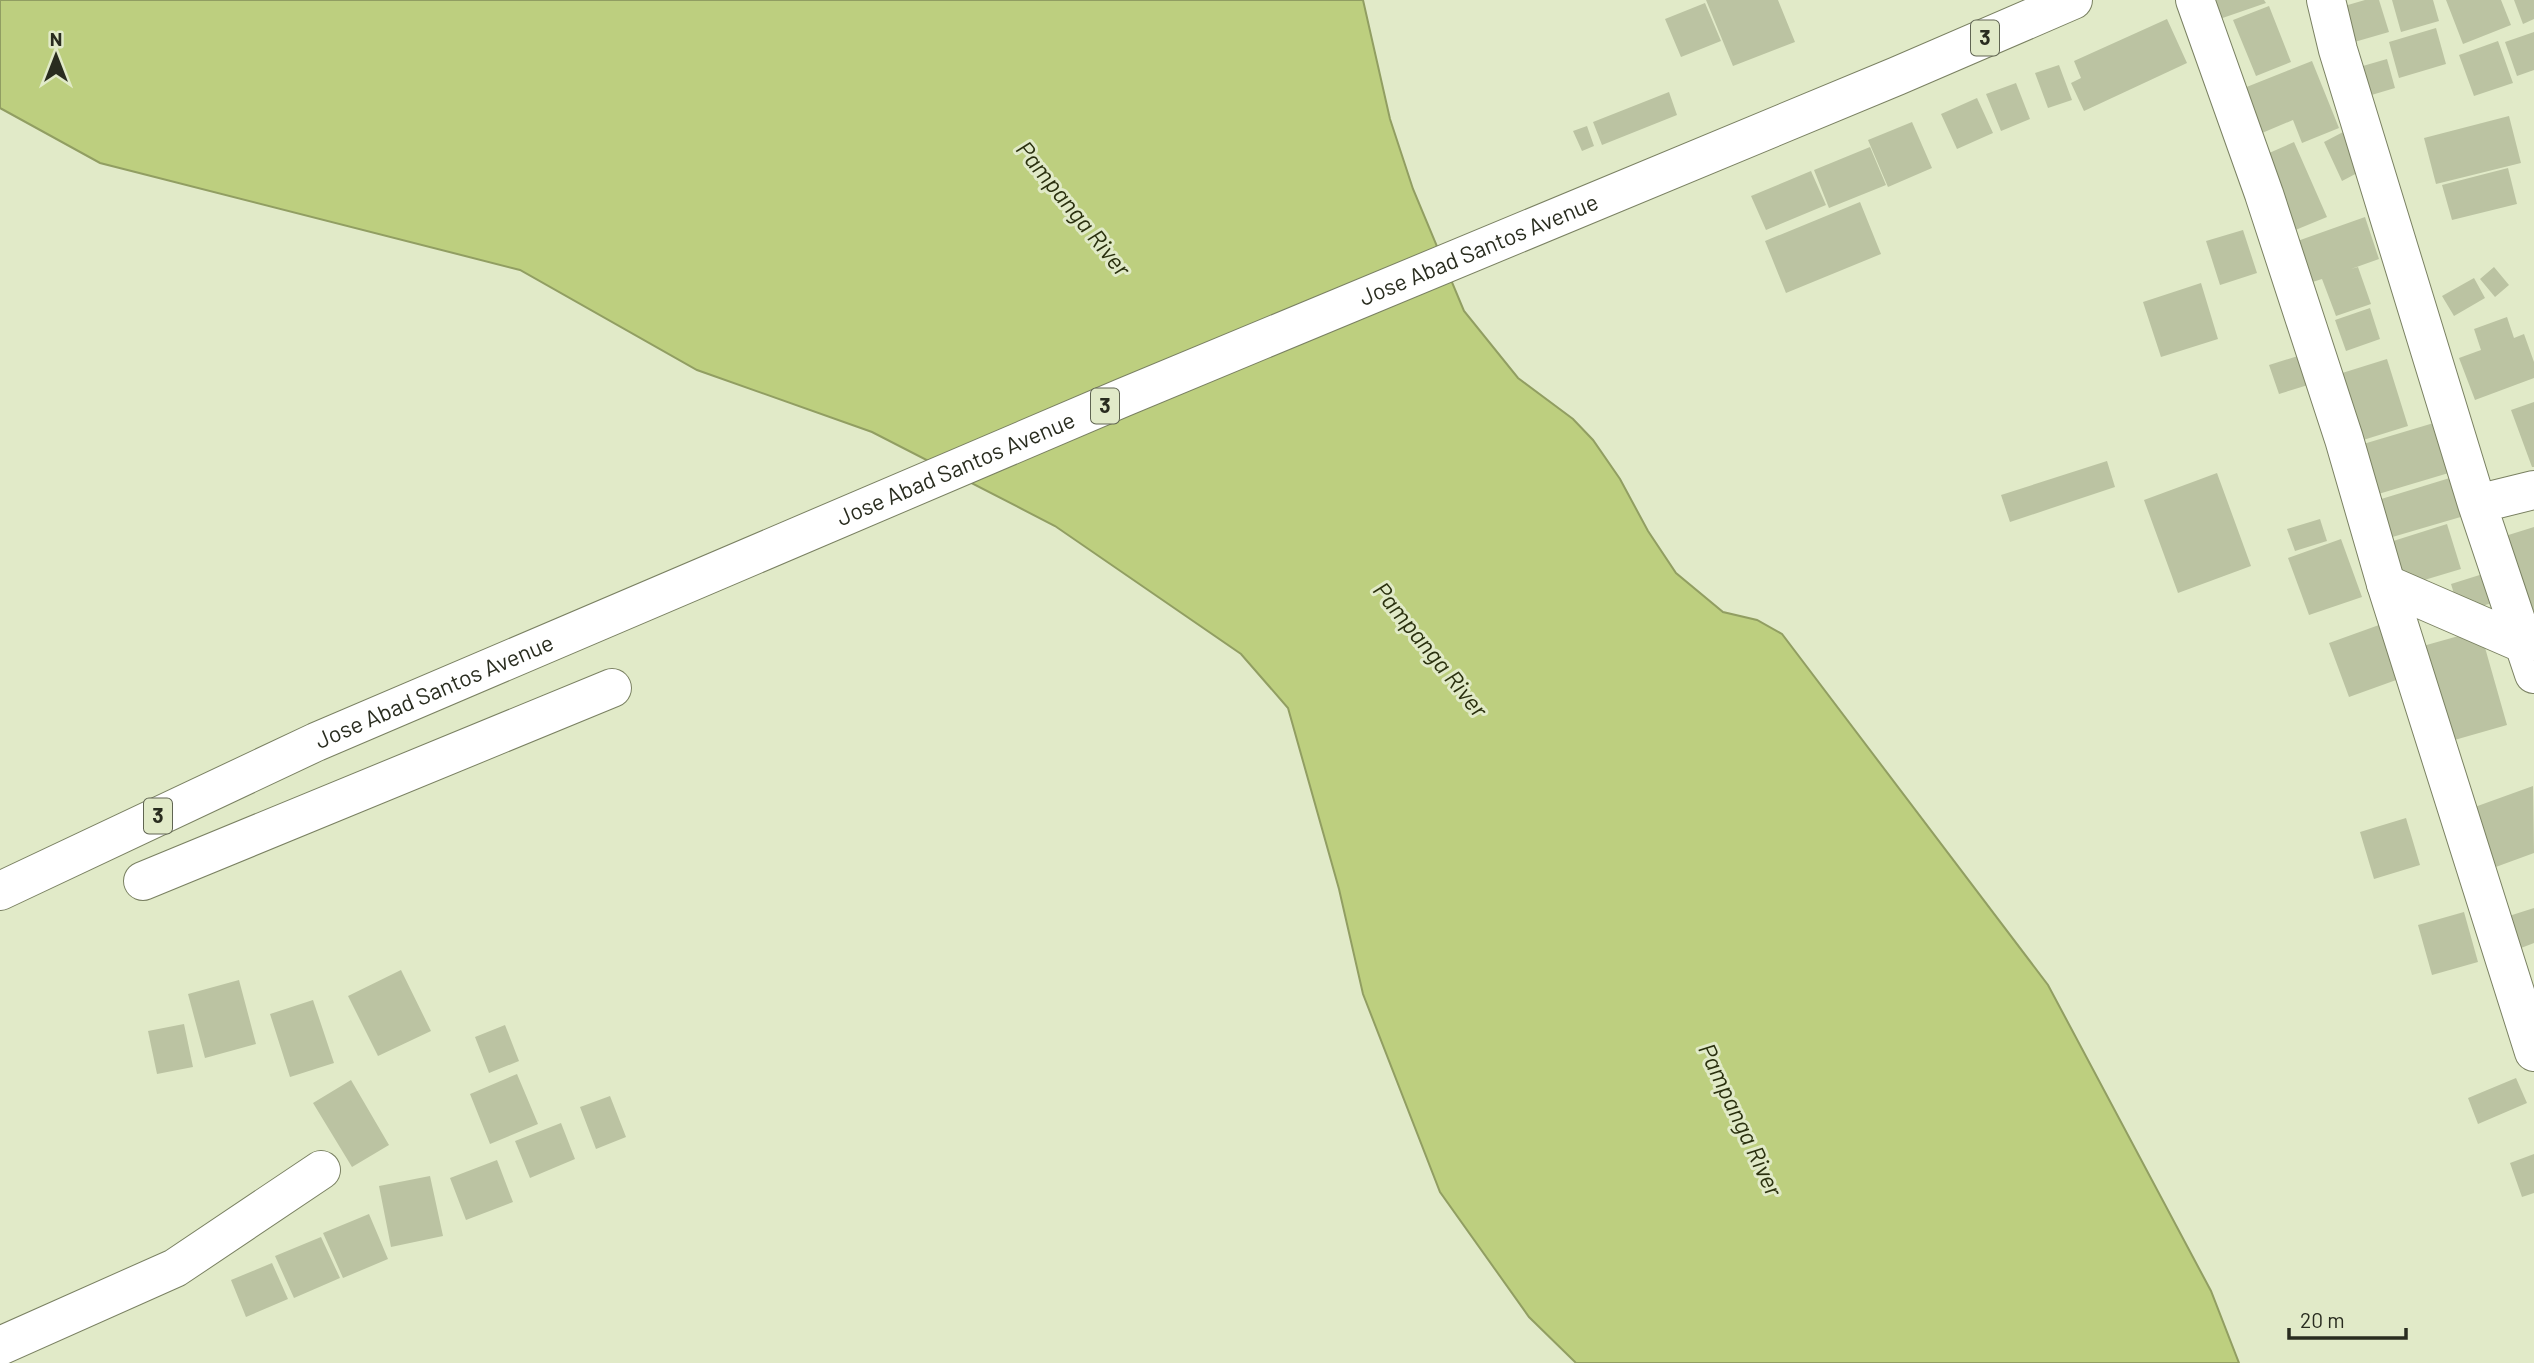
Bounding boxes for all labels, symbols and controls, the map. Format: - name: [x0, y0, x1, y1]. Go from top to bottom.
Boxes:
- road number: 3: [1971, 20, 1999, 56]
- north arrow: [21, 21, 91, 91]
- text: N: [50, 27, 62, 50]
- water label: Pampanga River: [1011, 135, 1138, 283]
- street label: Jose Abad Santos Avenue: [1355, 187, 1602, 311]
- road number: 3: [1091, 388, 1119, 424]
- street label: Jose Abad Santos Avenue: [832, 405, 1079, 531]
- water label: Pampanga River: [1368, 576, 1495, 724]
- street label: Jose Abad Santos Avenue: [311, 627, 557, 754]
- road number: 3: [144, 798, 172, 834]
- water label: Pampanga River: [1693, 1038, 1790, 1202]
- scale bar: [2289, 1296, 2406, 1340]
- text: 20 m: [2300, 1307, 2345, 1332]

